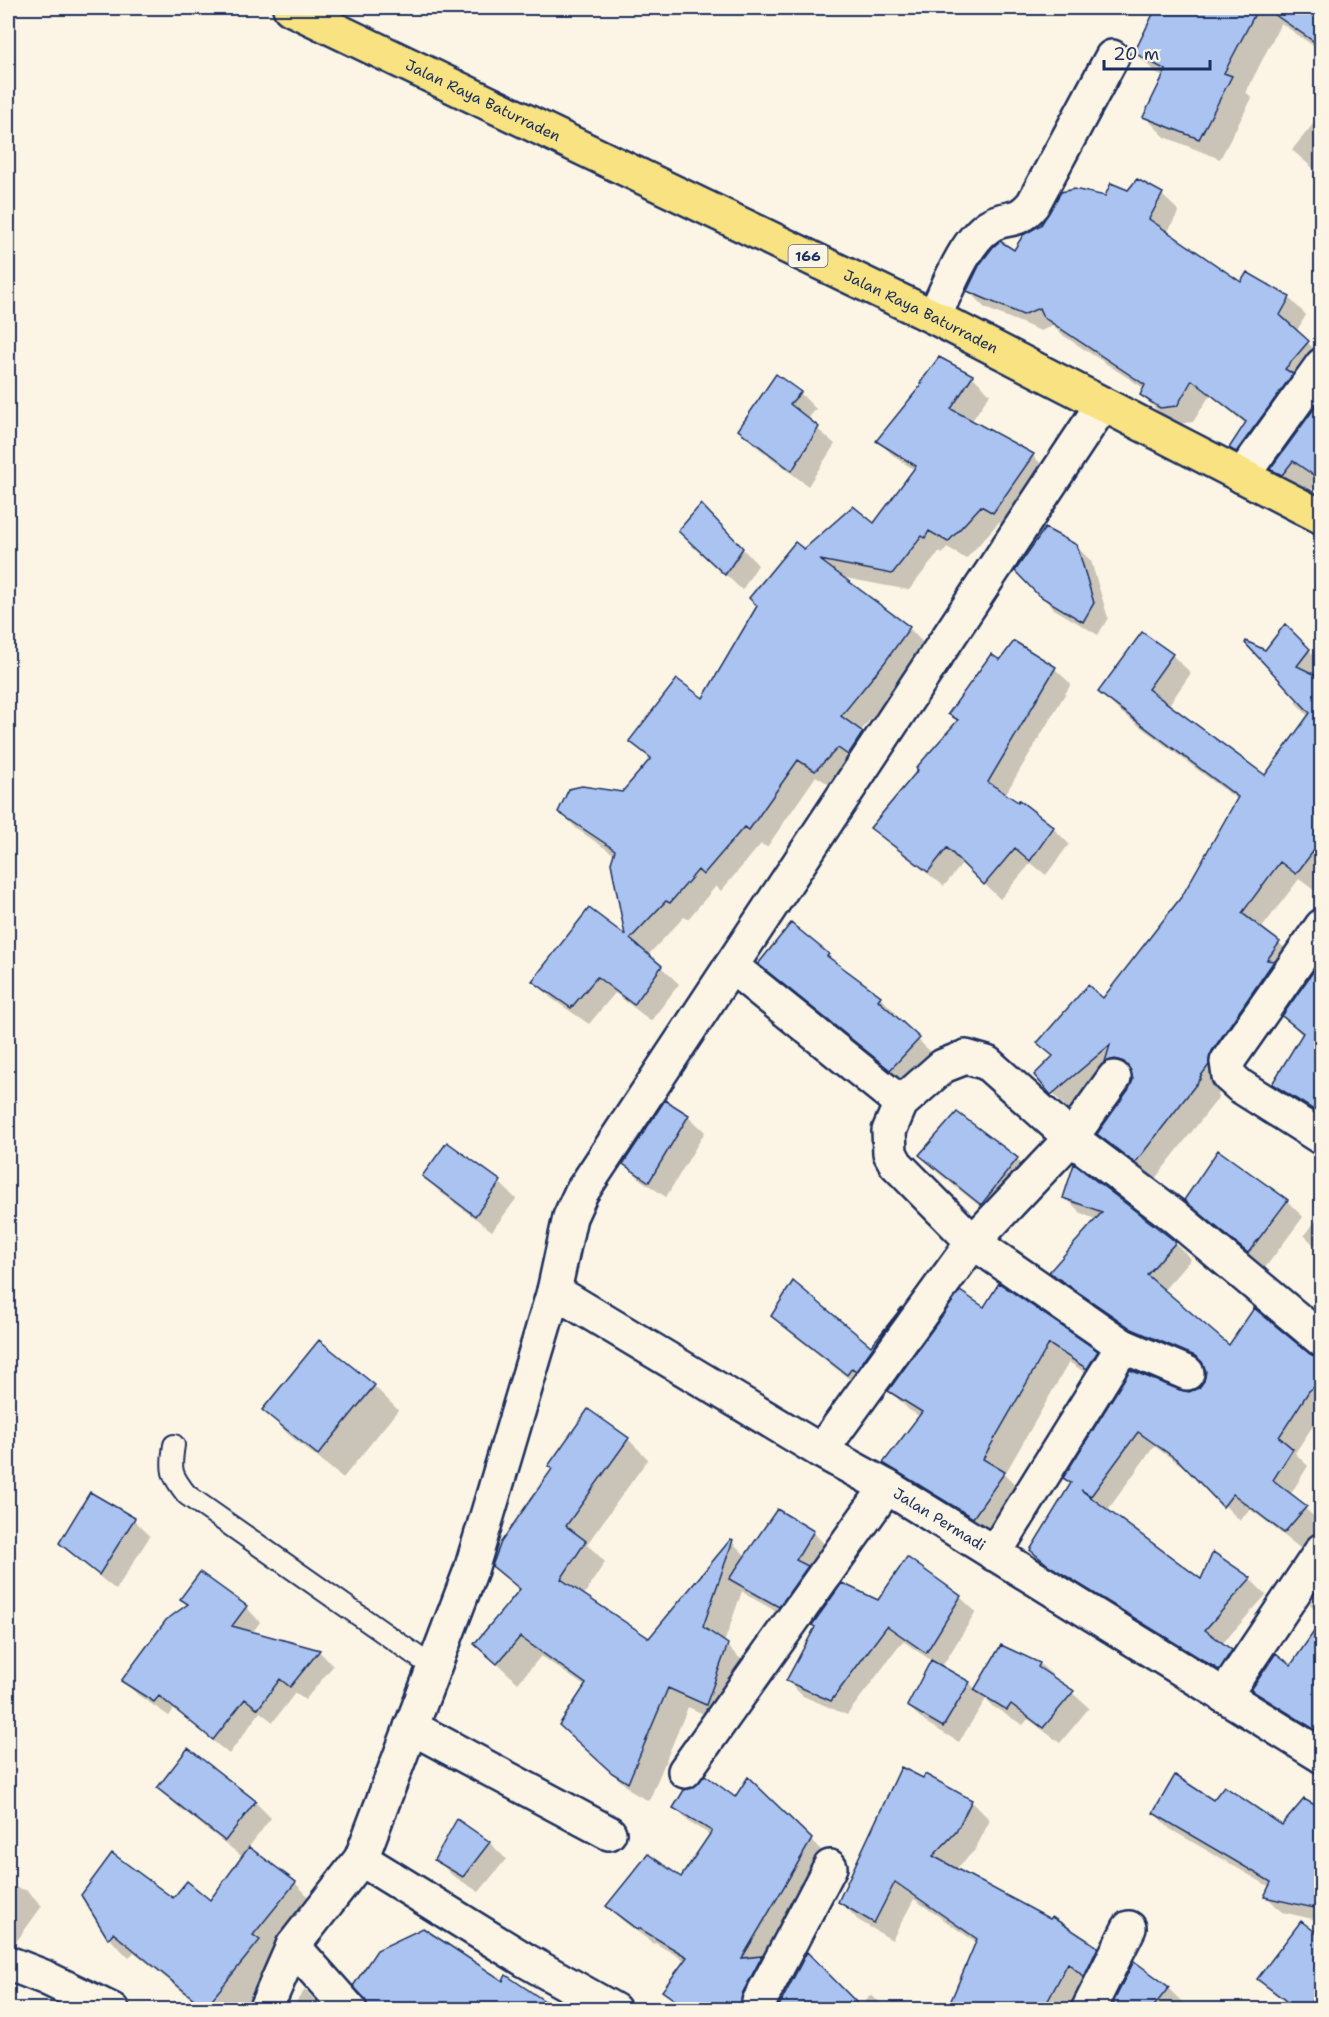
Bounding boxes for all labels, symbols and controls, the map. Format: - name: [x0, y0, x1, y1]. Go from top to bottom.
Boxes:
- scale bar: [1104, 33, 1210, 71]
- text: 20 m: [1113, 42, 1159, 66]
- street label: Jalan Raya Baturraden: [402, 55, 564, 146]
- road number: 166: [788, 245, 828, 267]
- street label: Jalan Raya Baturraden: [840, 265, 1001, 358]
- street label: Jalan Permadi: [889, 1483, 989, 1555]

